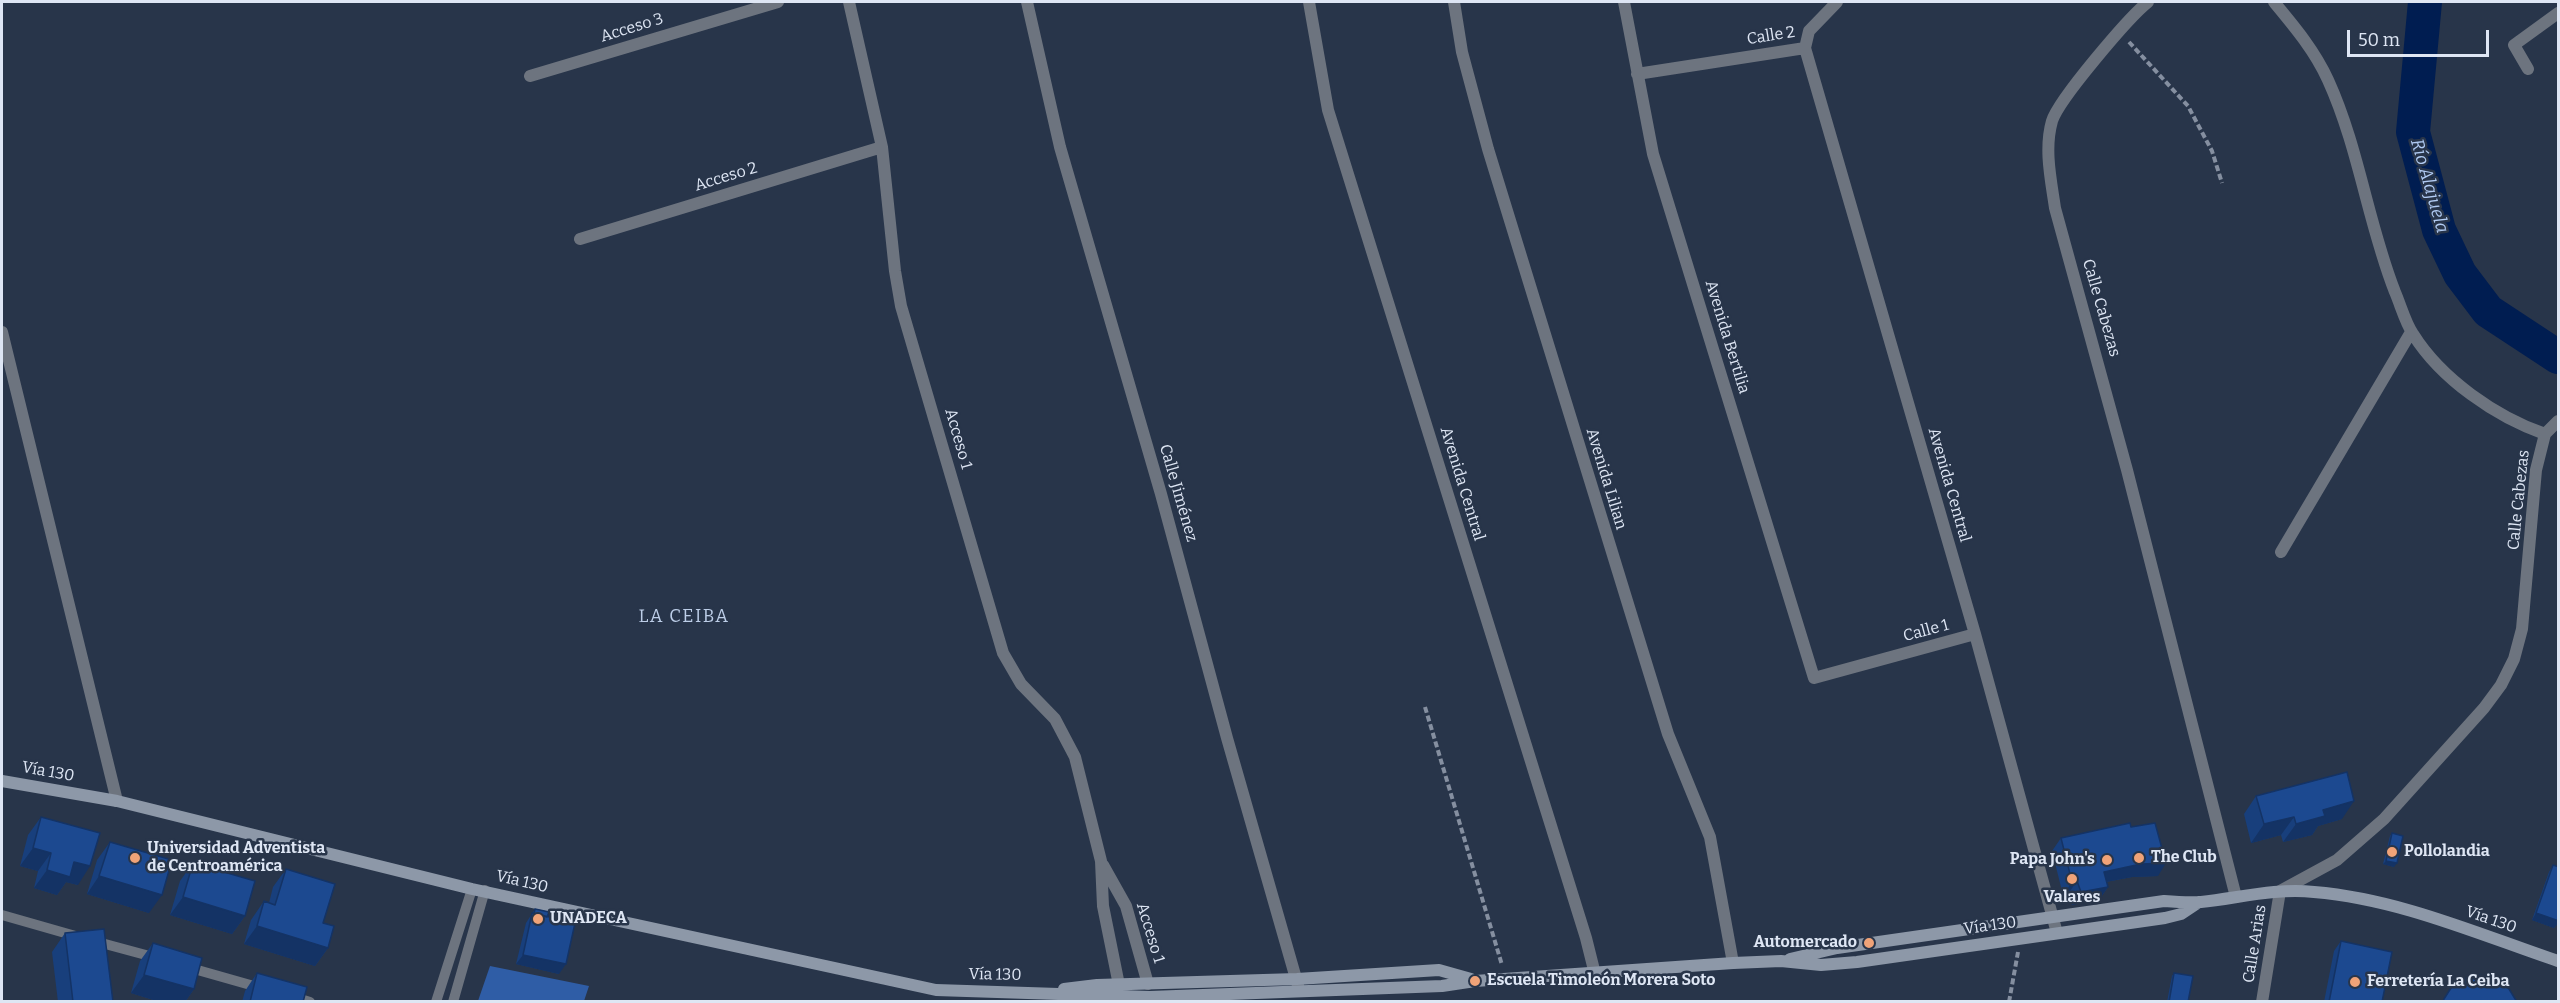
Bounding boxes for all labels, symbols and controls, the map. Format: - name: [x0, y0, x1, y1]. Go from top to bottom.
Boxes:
- street label: Acceso 3: [598, 9, 666, 47]
- scale bar: [2350, 18, 2492, 56]
- street label: Calle 2: [1745, 23, 1797, 49]
- text: 50 m: [2358, 29, 2400, 51]
- water label: Río Alajuela: [2405, 136, 2453, 236]
- street label: Acceso 2: [692, 158, 760, 196]
- street label: Calle Cabezas: [2078, 257, 2124, 359]
- street label: Avenida Bertilia: [1701, 278, 1753, 396]
- street label: Acceso 1: [940, 406, 976, 472]
- street label: Avenida Central: [1436, 425, 1488, 543]
- street label: Avenida Lilian: [1581, 426, 1631, 532]
- street label: Avenida Central: [1924, 426, 1974, 544]
- street label: Calle Jiménez: [1155, 442, 1201, 544]
- street label: Calle Cabezas: [2504, 449, 2534, 551]
- district label: LA CEIBA: [639, 606, 729, 628]
- street label: Calle 1: [1901, 616, 1951, 646]
- street label: Vía 130: [20, 758, 76, 786]
- place label: Universidad Adventista de Centroamérica: [147, 839, 325, 877]
- place label: Pollolandia: [2404, 842, 2490, 862]
- marker: Pollolandia: [2385, 845, 2399, 859]
- place label: The Club: [2151, 848, 2217, 868]
- place label: Papa John's: [2010, 850, 2095, 870]
- marker: Universidad Adventista de Centroamérica: [128, 851, 142, 865]
- marker: The Club: [2132, 851, 2146, 865]
- marker: Papa John's: [2100, 853, 2114, 867]
- street label: Vía 130: [494, 867, 550, 897]
- marker: Valares: [2065, 872, 2079, 886]
- place label: Valares: [2044, 888, 2100, 908]
- street label: Acceso 1: [1132, 900, 1168, 966]
- street label: Vía 130: [2463, 902, 2519, 938]
- street label: Calle Arias: [2239, 904, 2271, 984]
- place label: UNADECA: [550, 909, 627, 929]
- marker: UNADECA: [531, 912, 545, 926]
- street label: Vía 130: [1962, 913, 2018, 939]
- place label: Automercado: [1753, 933, 1857, 953]
- marker: Automercado: [1862, 936, 1876, 950]
- street label: Vía 130: [968, 965, 1022, 985]
- place label: Escuela Timoleón Morera Soto: [1487, 971, 1715, 991]
- place label: Ferretería La Ceiba: [2367, 972, 2509, 992]
- marker: Escuela Timoleón Morera Soto: [1468, 974, 1482, 988]
- marker: Ferretería La Ceiba: [2348, 975, 2362, 989]

